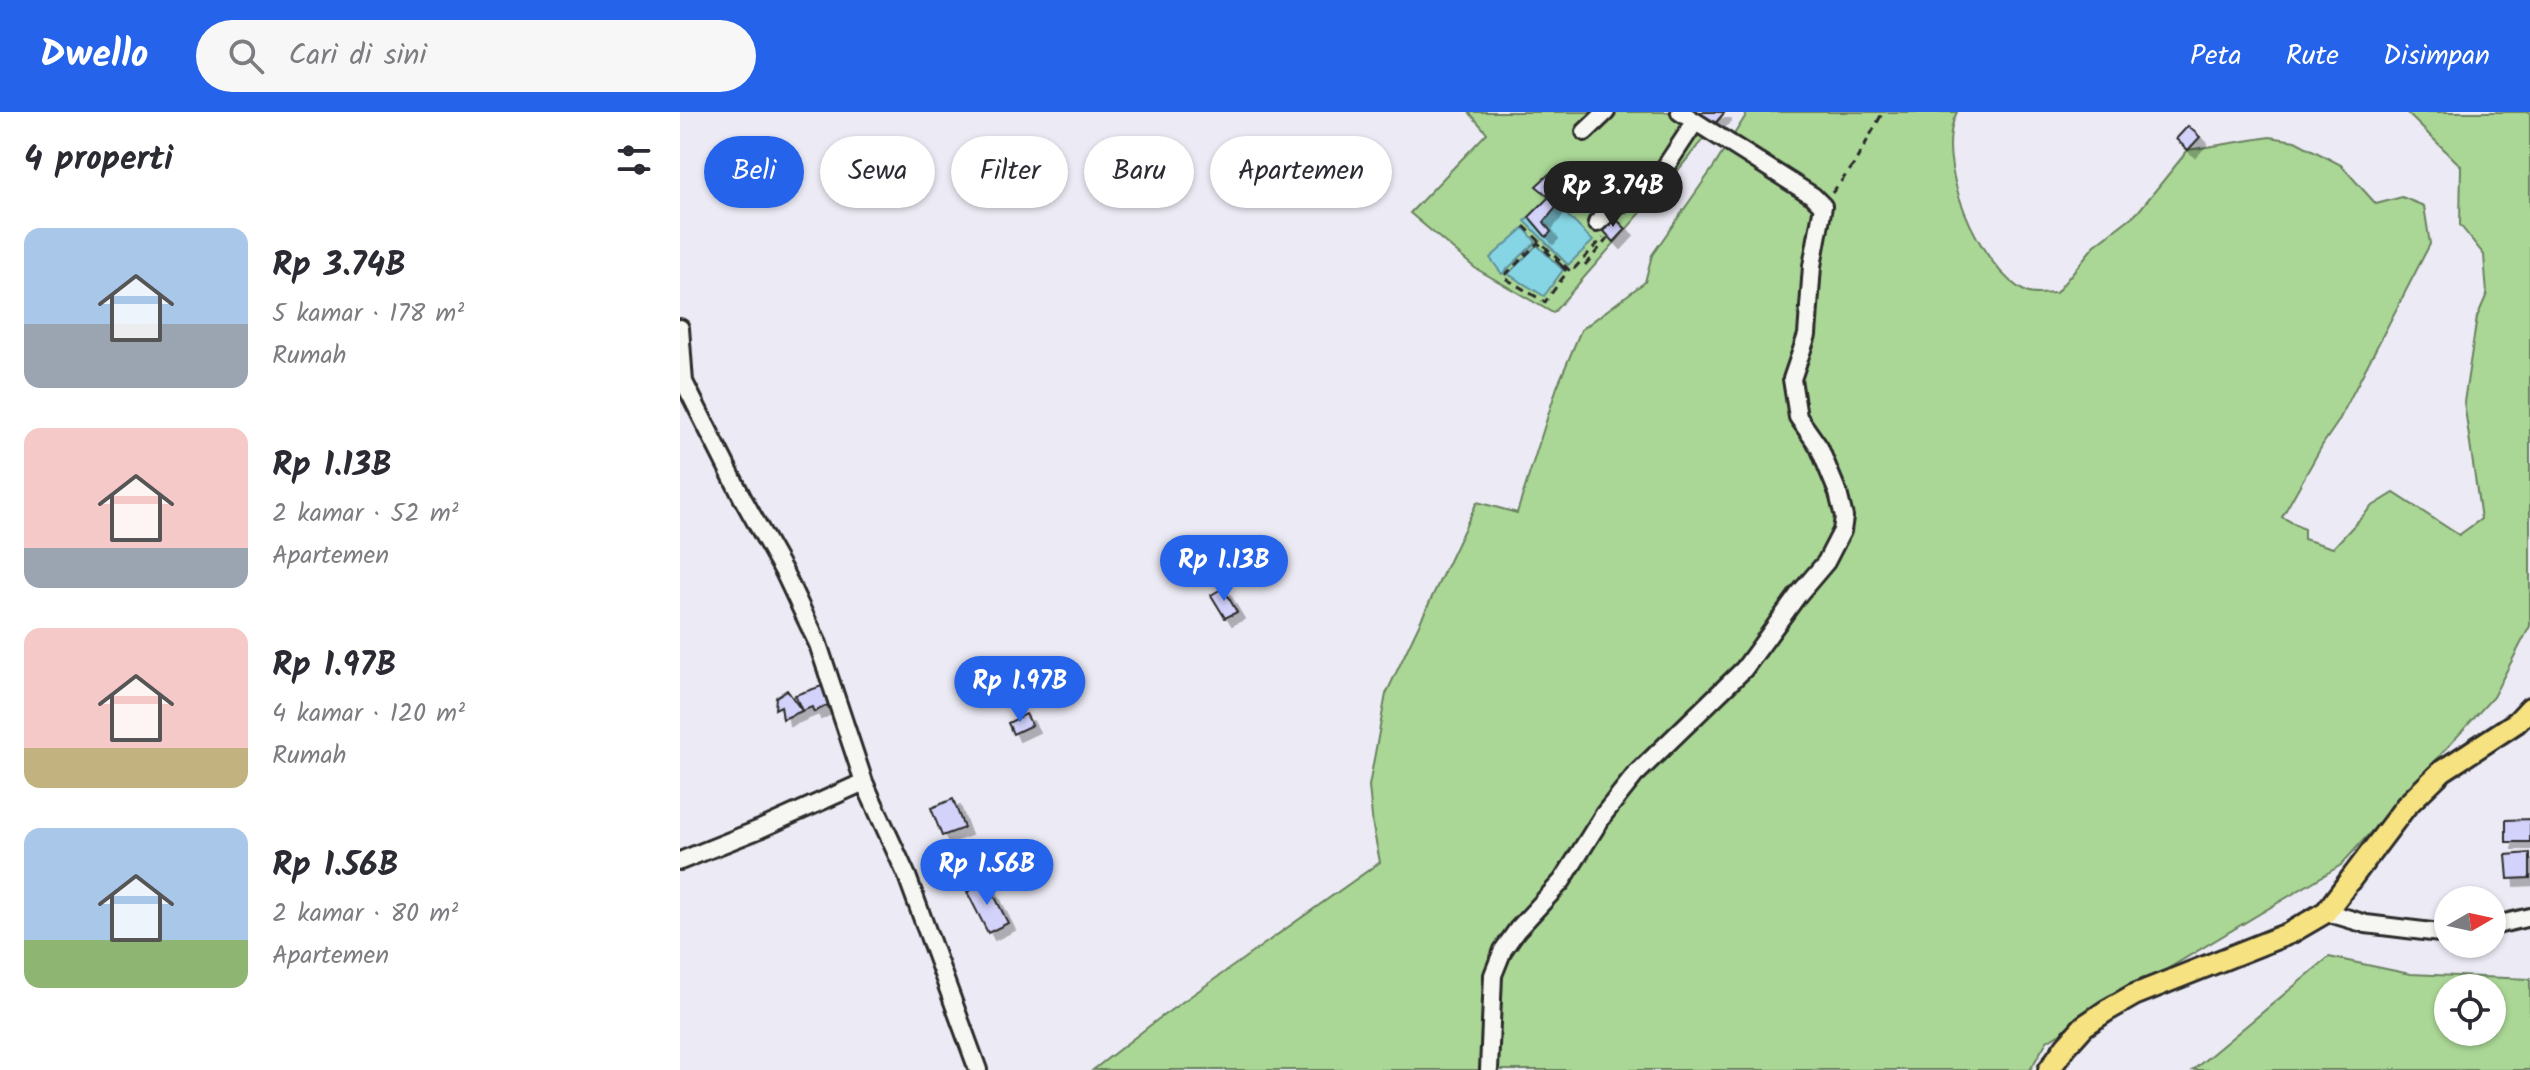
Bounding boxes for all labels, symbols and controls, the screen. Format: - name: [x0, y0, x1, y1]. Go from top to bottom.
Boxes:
- search box: [196, 20, 756, 92]
- text: Dwello: [40, 26, 148, 86]
- text: Cari di sini: [288, 32, 427, 80]
- icon: search: [224, 34, 268, 78]
- text: Peta: [2190, 34, 2242, 79]
- text: Rute: [2286, 34, 2339, 79]
- text: Disimpan: [2383, 34, 2490, 79]
- text: 4 properti: [24, 133, 173, 187]
- chip: Beli: [704, 136, 804, 208]
- chip: Sewa: [820, 136, 935, 208]
- chip: Filter: [951, 136, 1068, 208]
- chip: Baru: [1084, 136, 1194, 208]
- chip: Apartemen: [1210, 136, 1392, 208]
- icon: filters: [612, 138, 656, 182]
- pin: Rp 3.74B: [1530, 161, 1696, 229]
- text: Rp 3.74B: [1562, 166, 1664, 208]
- text: Rp 3.74B: [272, 239, 406, 293]
- icon: home: [88, 260, 184, 356]
- text: 5 kamar · 178 m²: [272, 293, 464, 335]
- text: Rumah: [272, 335, 347, 377]
- text: Rp 1.13B: [272, 439, 392, 493]
- icon: home: [88, 460, 184, 556]
- text: 2 kamar · 52 m²: [272, 493, 459, 535]
- text: Apartemen: [272, 535, 389, 577]
- pin: Rp 1.13B: [1141, 535, 1307, 603]
- text: Rp 1.13B: [1178, 540, 1270, 582]
- text: Rp 1.97B: [272, 639, 397, 693]
- pin: Rp 1.97B: [937, 656, 1103, 724]
- icon: home: [88, 660, 184, 756]
- text: Rp 1.97B: [972, 661, 1068, 703]
- text: 4 kamar · 120 m²: [272, 693, 465, 735]
- text: Rumah: [272, 735, 347, 777]
- text: Rp 1.56B: [272, 839, 399, 893]
- pin: Rp 1.56B: [904, 839, 1070, 907]
- text: Rp 1.56B: [938, 844, 1036, 886]
- icon: home: [88, 860, 184, 956]
- north arrow: [2434, 886, 2506, 958]
- map controls: [2434, 886, 2506, 1046]
- text: 2 kamar · 80 m²: [272, 893, 458, 935]
- text: Apartemen: [272, 935, 389, 977]
- button: locate: [2434, 974, 2506, 1046]

